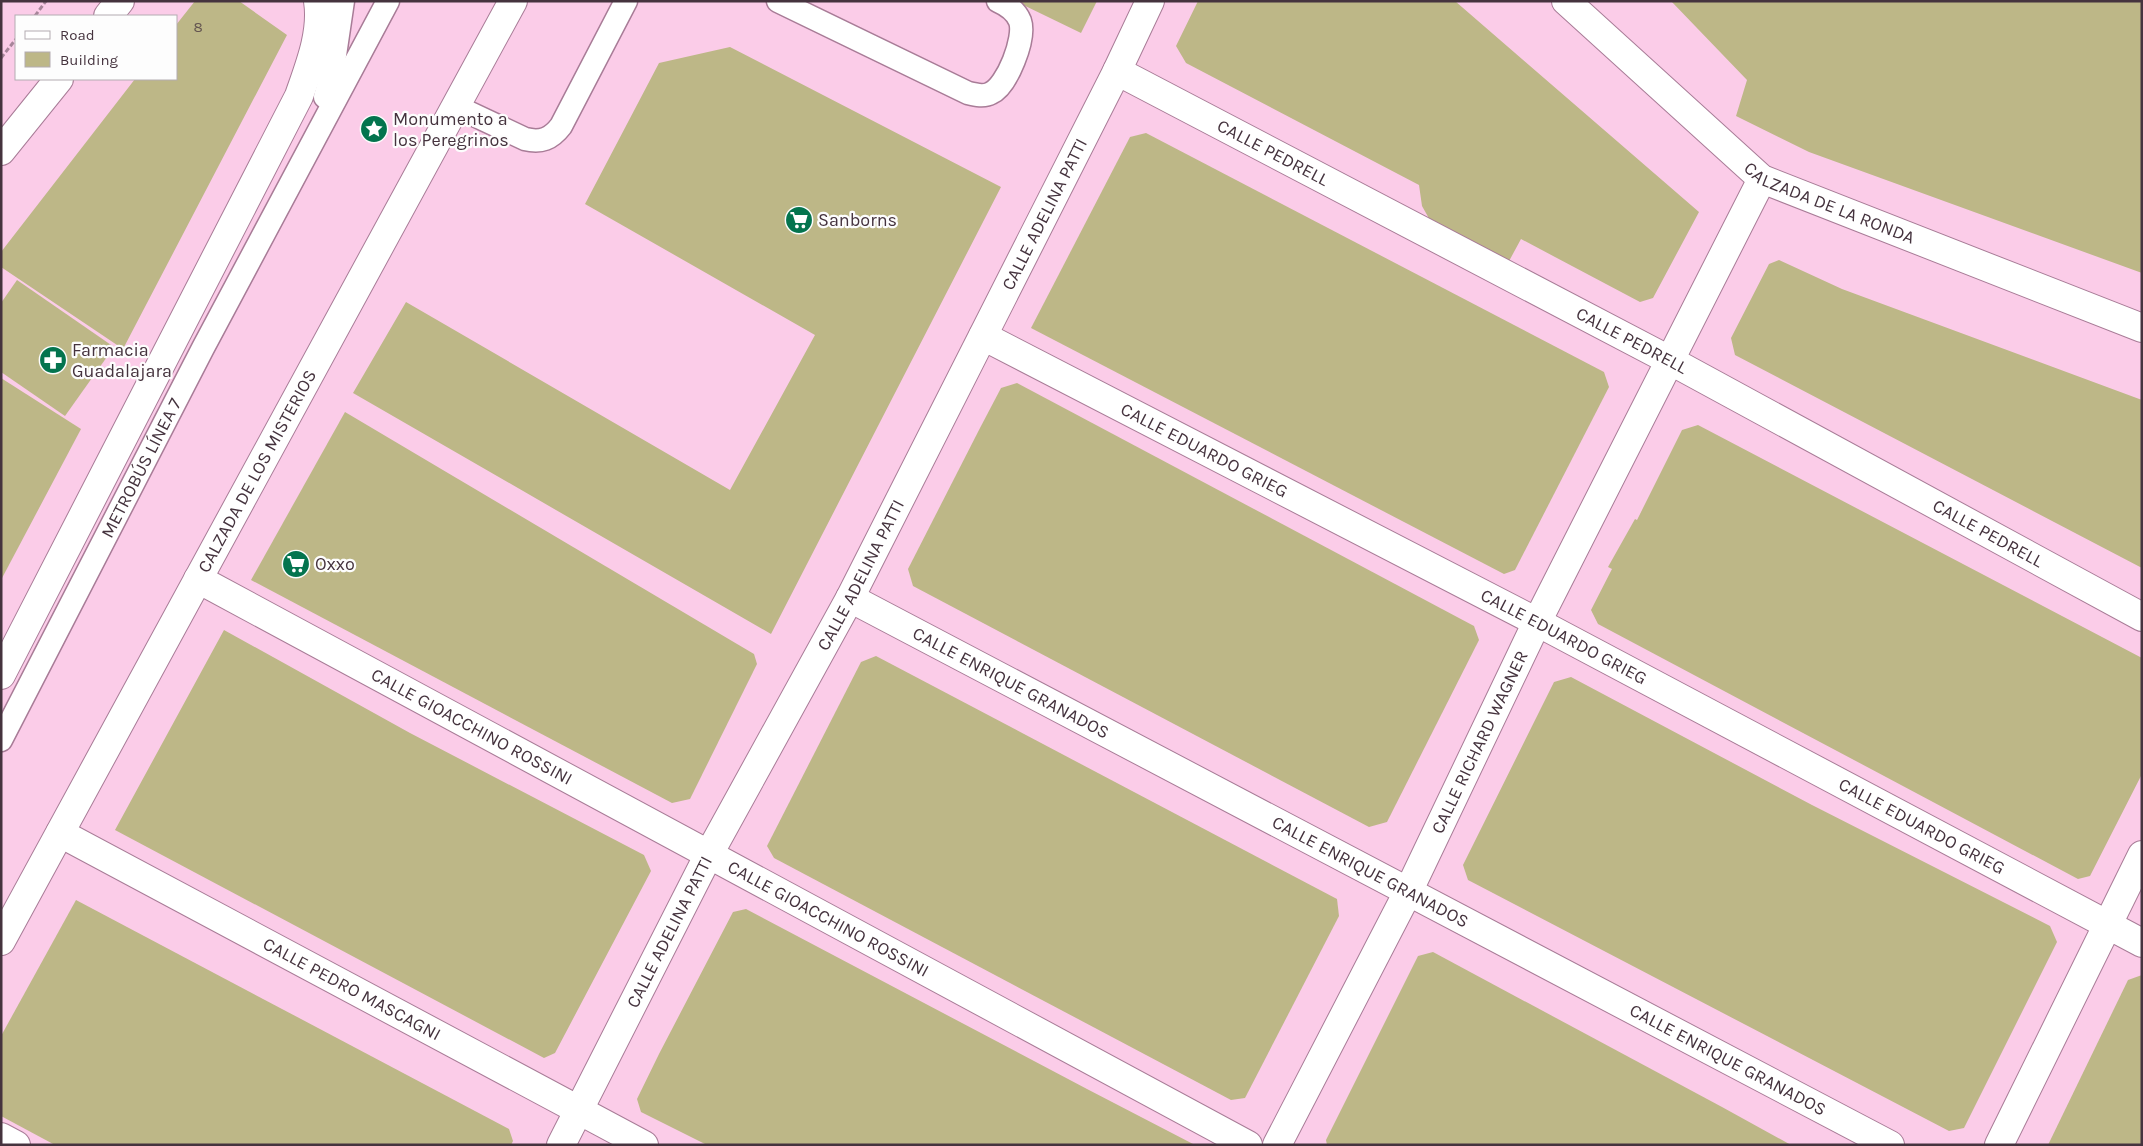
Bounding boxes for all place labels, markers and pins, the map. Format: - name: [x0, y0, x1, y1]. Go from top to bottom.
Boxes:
- place label: Monumento a los Peregrinos: [393, 108, 509, 151]
- place icon: Monumento a los Peregrinos: [359, 114, 389, 144]
- supermarket icon: Sanborns: [784, 205, 814, 235]
- place label: Sanborns: [818, 209, 897, 231]
- place label: Farmacia Guadalajara: [72, 339, 172, 382]
- pharmacy icon: Farmacia Guadalajara: [38, 345, 68, 375]
- supermarket icon: Oxxo: [281, 549, 311, 579]
- place label: Oxxo: [315, 553, 355, 575]

